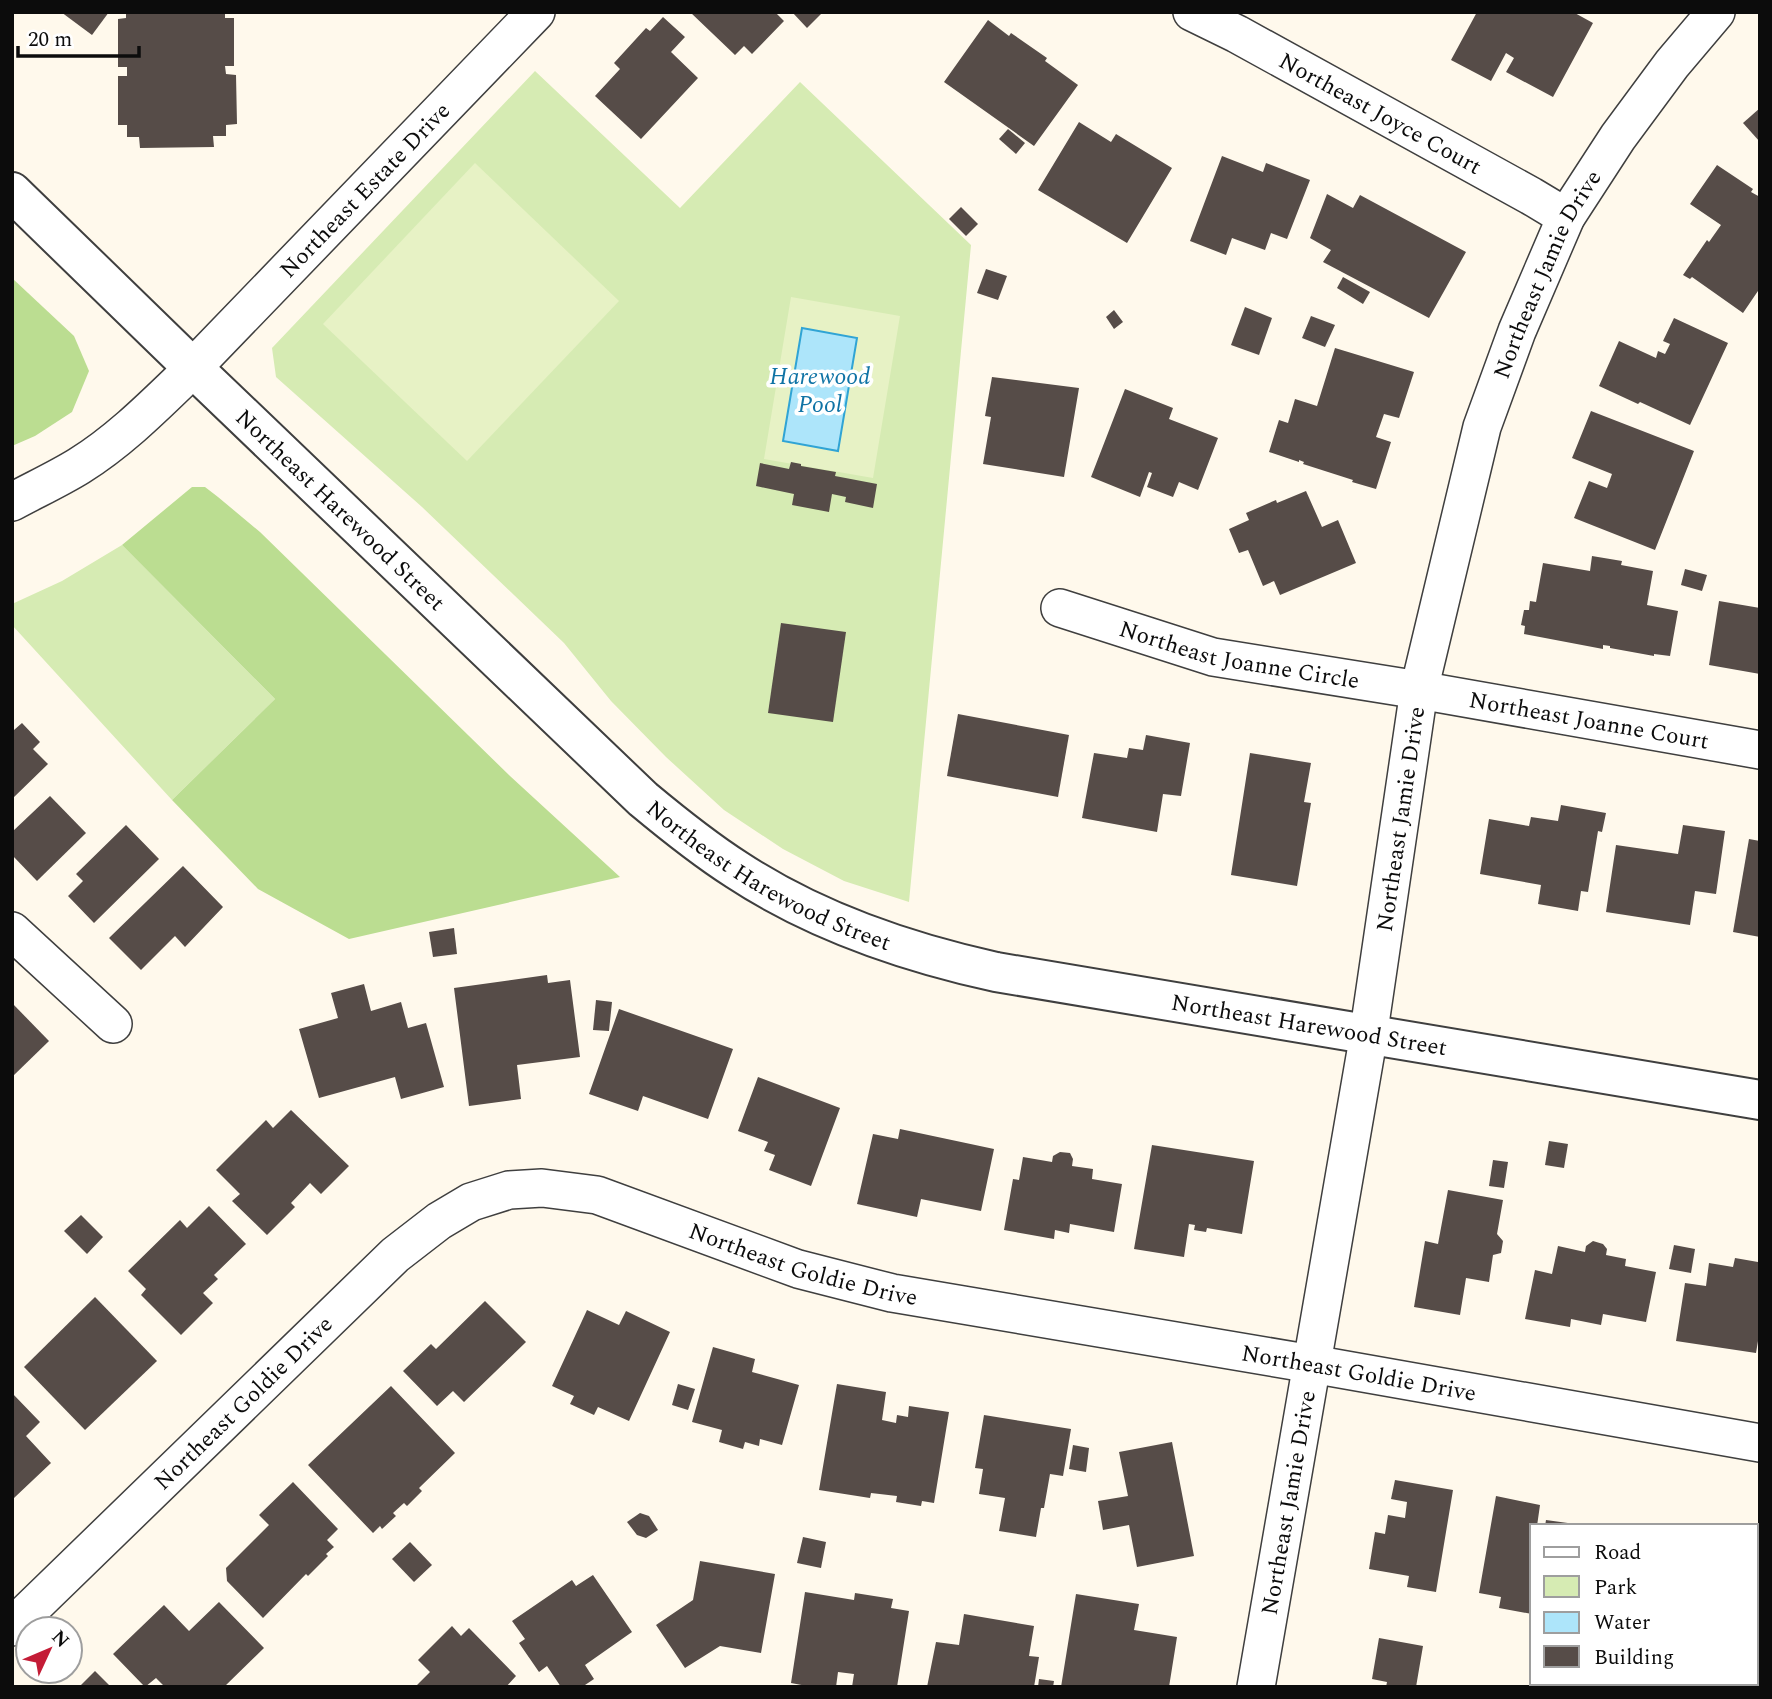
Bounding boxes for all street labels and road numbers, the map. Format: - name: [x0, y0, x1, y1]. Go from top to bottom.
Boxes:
- street label: Northeast Joyce Court: [1272, 44, 1488, 184]
- street label: Northeast Estate Drive: [272, 95, 459, 287]
- street label: Northeast Jamie Drive: [1485, 163, 1611, 384]
- street label: Northeast Harewood Street: [227, 401, 453, 620]
- street label: Northeast Joanne Circle: [1114, 612, 1362, 699]
- street label: Northeast Joanne Court: [1466, 683, 1712, 760]
- street label: Northeast Jamie Drive: [1368, 704, 1435, 934]
- street label: Northeast Harewood Street: [638, 792, 895, 961]
- street label: Northeast Harewood Street: [1168, 986, 1450, 1066]
- street label: Northeast Goldie Drive: [683, 1214, 920, 1316]
- street label: Northeast Goldie Drive: [147, 1308, 342, 1499]
- street label: Northeast Goldie Drive: [1239, 1336, 1479, 1412]
- street label: Northeast Jamie Drive: [1253, 1388, 1326, 1618]

